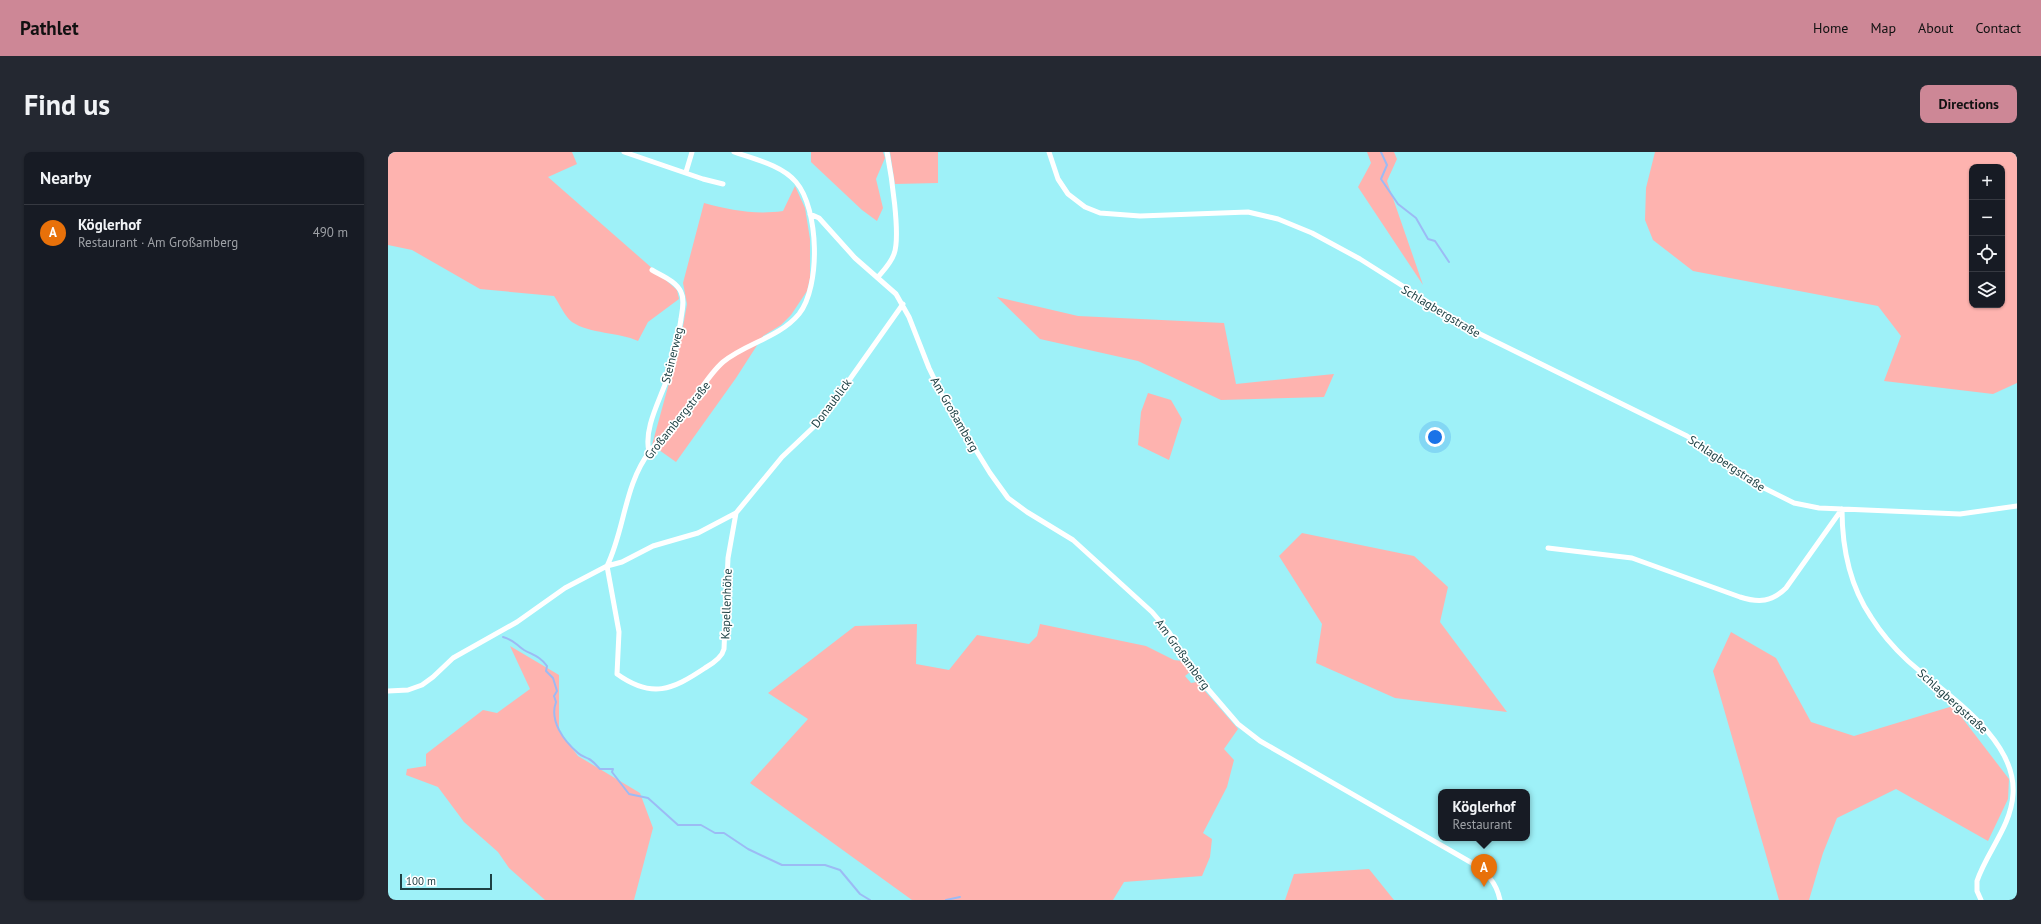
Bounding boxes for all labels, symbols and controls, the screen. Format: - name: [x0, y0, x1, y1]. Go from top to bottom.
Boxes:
- text: Pathlet: [20, 16, 79, 40]
- text: Home: [1813, 19, 1848, 37]
- text: Map: [1870, 19, 1896, 37]
- text: About: [1918, 19, 1954, 37]
- text: Contact: [1976, 19, 2021, 37]
- button: Directions: [1920, 85, 2017, 123]
- text: Find us: [24, 86, 110, 123]
- map controls: [1969, 164, 2005, 308]
- button: +: [1969, 164, 2005, 200]
- text: Nearby: [40, 167, 91, 189]
- button: −: [1969, 200, 2005, 236]
- text: Köglerhof: [78, 215, 141, 234]
- text: A: [49, 224, 57, 241]
- text: 490 m: [313, 224, 348, 241]
- text: Restaurant · Am Großamberg: [78, 234, 238, 251]
- button: locate: [1969, 236, 2005, 272]
- button: layers: [1969, 272, 2005, 308]
- street label: Schlagbergstraße: [1399, 281, 1483, 341]
- street label: Steinerweg: [658, 325, 686, 385]
- street label: Am Großamberg: [928, 374, 982, 454]
- street label: Donaublick: [808, 375, 854, 431]
- street label: Großambergstraße: [641, 378, 713, 462]
- your location: [1425, 427, 1445, 447]
- street label: Schlagbergstraße: [1686, 432, 1768, 494]
- street label: Kapellenhöhe: [717, 568, 735, 640]
- street label: Am Großamberg: [1152, 616, 1214, 692]
- street label: Schlagbergstraße: [1915, 665, 1991, 737]
- popup: [1438, 789, 1530, 841]
- text: Köglerhof: [1453, 797, 1515, 816]
- text: Restaurant: [1453, 816, 1512, 833]
- pin: A: [1471, 854, 1497, 887]
- scale bar: [400, 872, 492, 891]
- text: 100 m: [406, 874, 436, 888]

